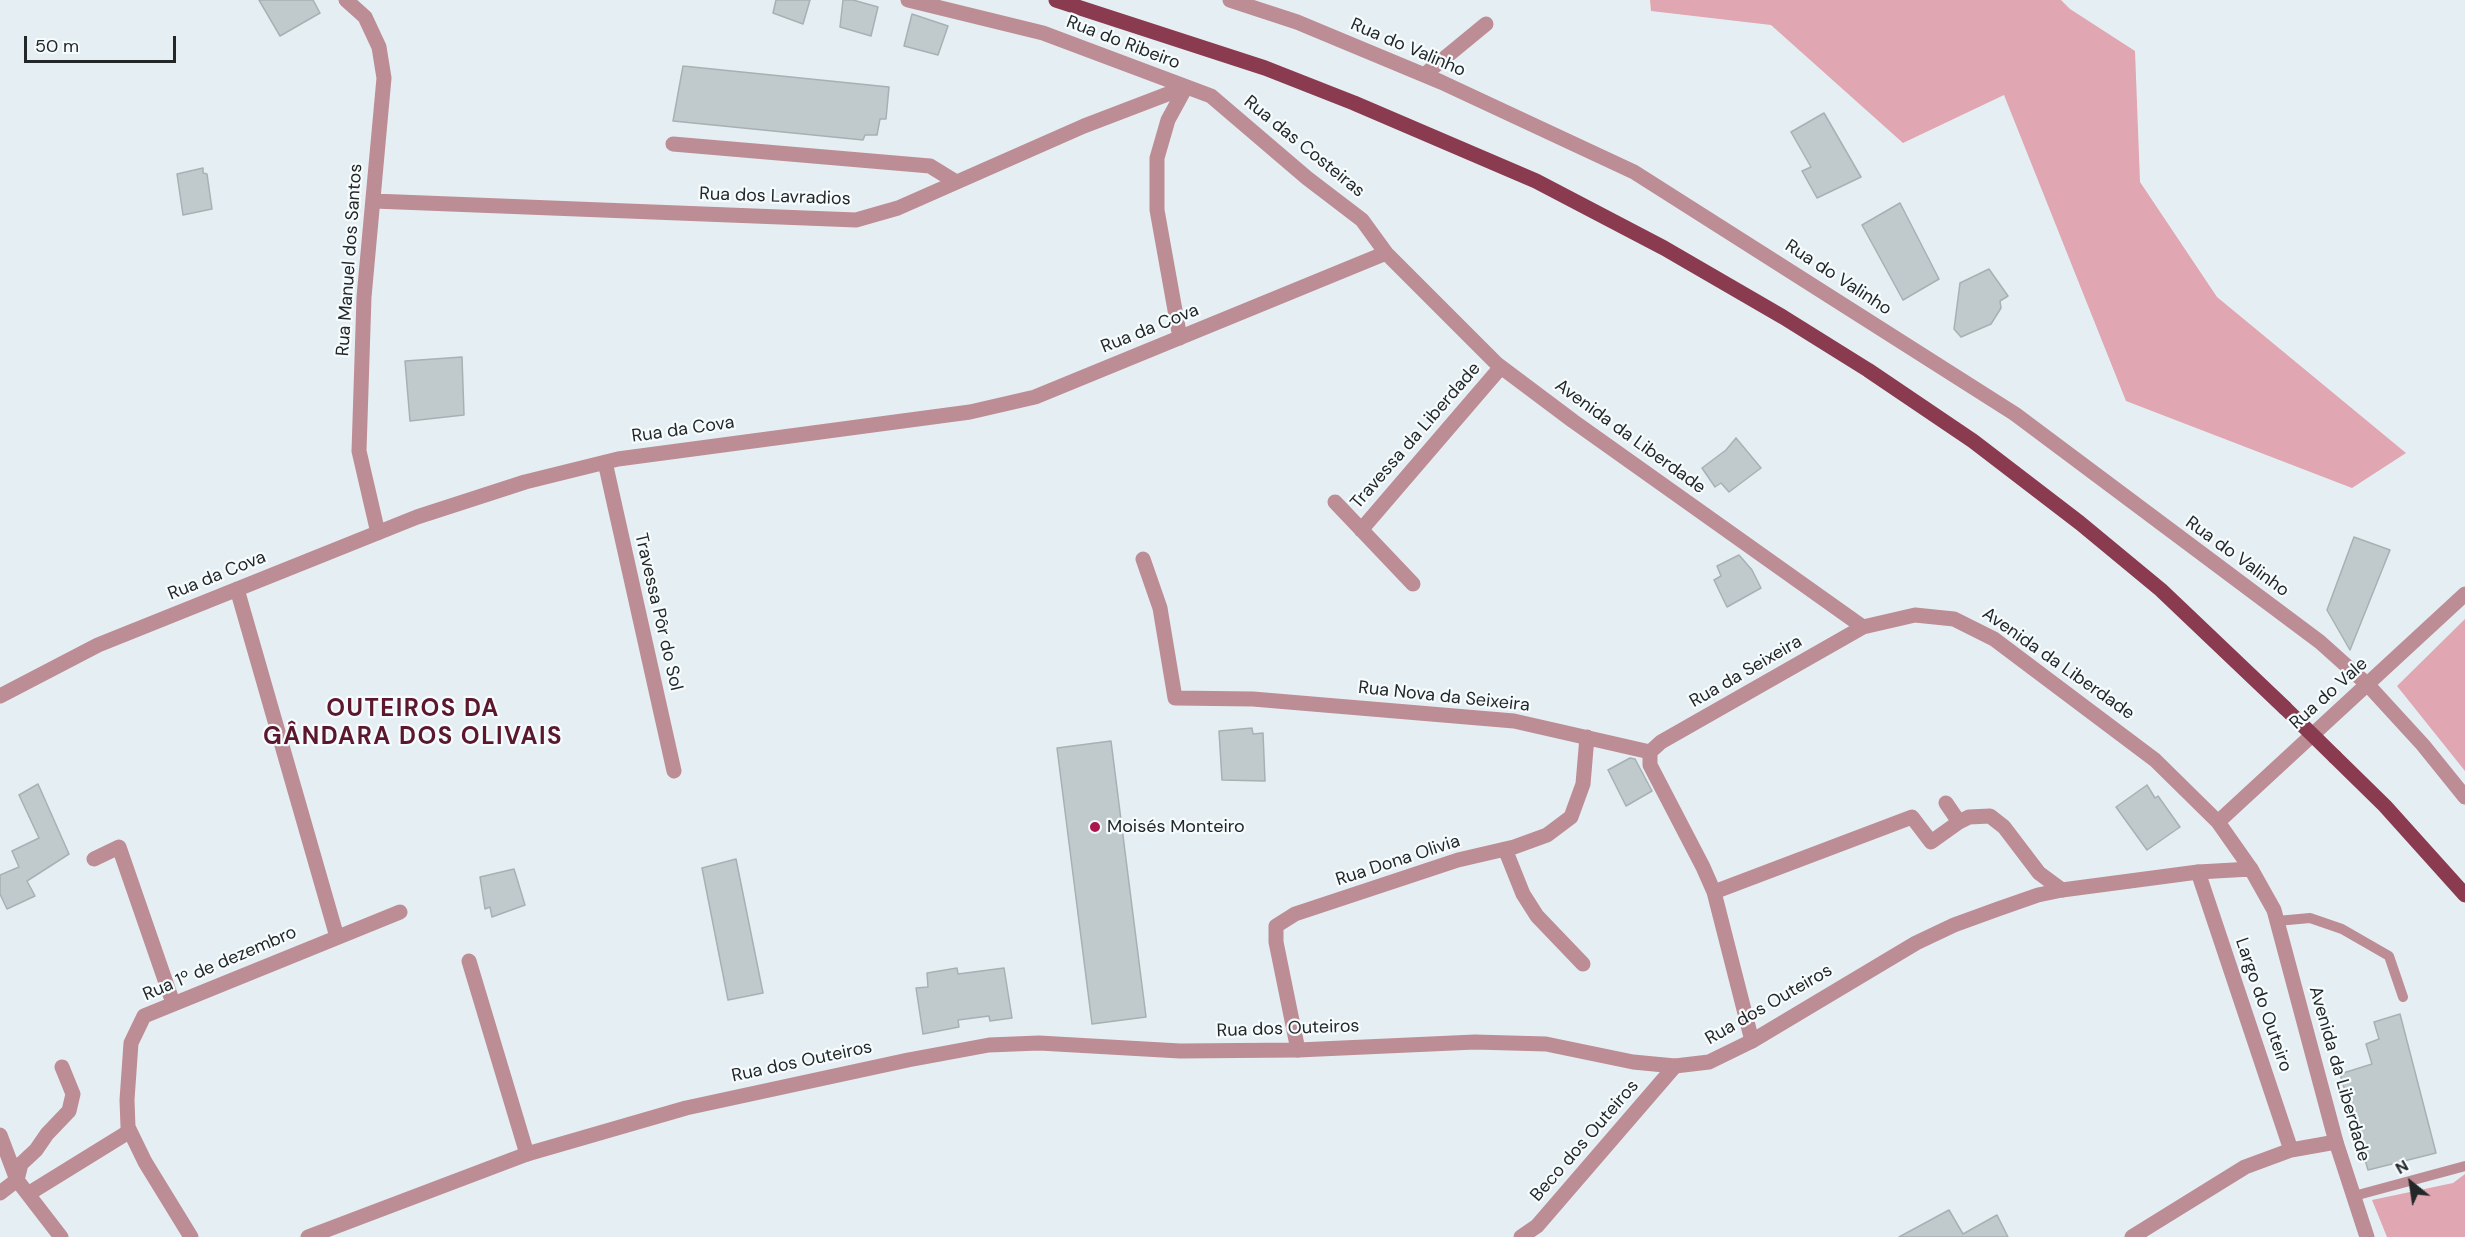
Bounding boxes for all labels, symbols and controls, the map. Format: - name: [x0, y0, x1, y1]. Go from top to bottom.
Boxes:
- street label: Rua do Ribeiro: [1063, 11, 1183, 75]
- street label: Rua do Valinho: [1347, 14, 1469, 82]
- scale bar: [27, 24, 178, 62]
- text: 50 m: [35, 34, 79, 58]
- street label: Rua das Costeiras: [1239, 92, 1369, 202]
- street label: Rua Manuel dos Santos: [332, 163, 368, 357]
- street label: Rua dos Lavradios: [699, 184, 851, 210]
- street label: Rua do Valinho: [1781, 235, 1895, 321]
- street label: Rua da Cova: [1098, 300, 1202, 358]
- street label: Travessa da Liberdade: [1346, 358, 1486, 514]
- street label: Avenida da Liberdade: [1550, 375, 1710, 499]
- street label: Rua da Cova: [630, 412, 736, 448]
- street label: Rua do Valinho: [2181, 512, 2293, 602]
- street label: Travessa Pôr do Sol: [629, 531, 687, 693]
- street label: Rua da Cova: [165, 547, 269, 605]
- street label: Avenida da Liberdade: [1978, 603, 2138, 725]
- street label: Rua da Seixeira: [1686, 631, 1806, 713]
- street label: Rua do Vale: [2286, 653, 2372, 735]
- street label: Rua Nova da Seixeira: [1357, 677, 1531, 717]
- district label: OUTEIROS DA GÂNDARA DOS OLIVAIS: [263, 696, 563, 752]
- place label: Moisés Monteiro: [1107, 816, 1245, 838]
- marker: Moisés Monteiro: [1088, 820, 1102, 834]
- street label: Rua Dona Olivia: [1333, 831, 1463, 891]
- street label: Rua 1º de dezembro: [140, 922, 300, 1006]
- street label: Largo do Outeiro: [2230, 935, 2296, 1075]
- street label: Rua dos Outeiros: [1702, 960, 1836, 1050]
- street label: Avenida da Liberdade: [2304, 984, 2374, 1164]
- street label: Rua dos Outeiros: [1216, 1016, 1360, 1042]
- street label: Rua dos Outeiros: [730, 1037, 874, 1087]
- street label: Beco dos Outeiros: [1526, 1076, 1644, 1206]
- north arrow: [2381, 1153, 2441, 1213]
- text: N: [2391, 1155, 2412, 1179]

